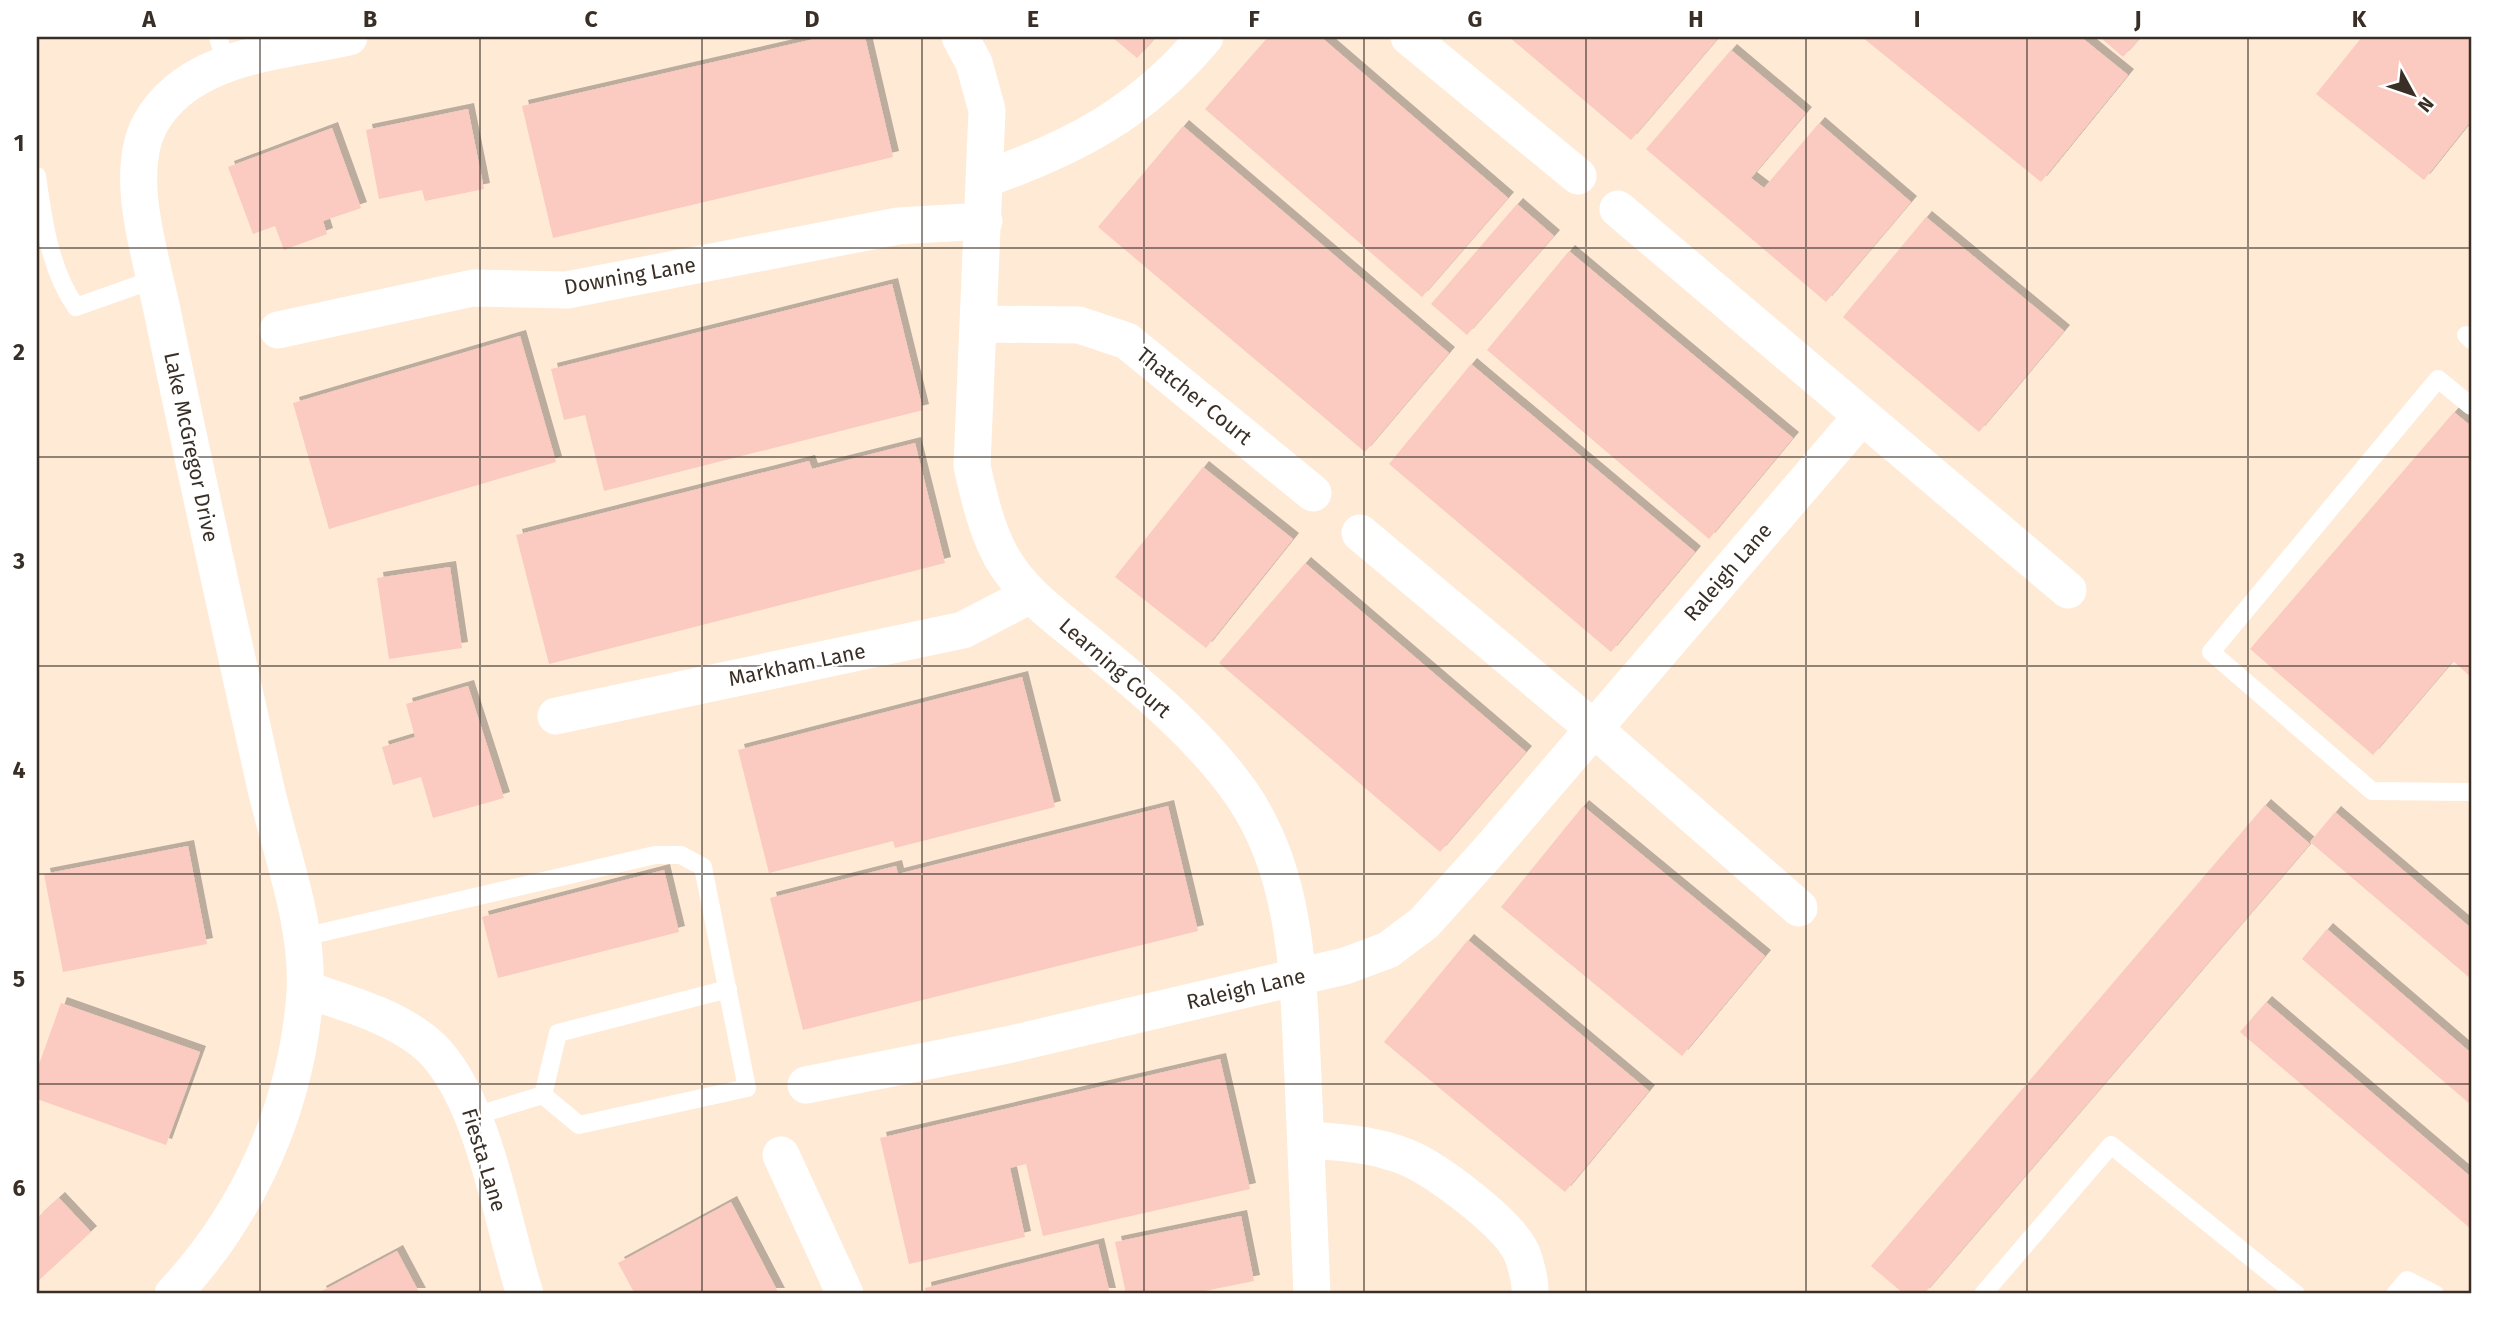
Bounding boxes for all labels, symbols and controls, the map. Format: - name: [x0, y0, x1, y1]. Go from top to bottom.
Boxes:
- text: A: [141, 5, 156, 33]
- text: B: [363, 5, 377, 33]
- text: C: [584, 5, 598, 33]
- text: D: [805, 5, 820, 33]
- text: E: [1027, 5, 1039, 33]
- text: F: [1248, 5, 1260, 33]
- text: G: [1468, 5, 1482, 33]
- text: H: [1688, 5, 1704, 33]
- text: I: [1914, 5, 1920, 33]
- text: J: [2133, 5, 2142, 33]
- text: K: [2352, 5, 2367, 33]
- north arrow: [2378, 60, 2448, 130]
- text: N: [2413, 92, 2439, 117]
- text: 1: [14, 129, 24, 157]
- street label: Downing Lane: [562, 252, 698, 300]
- text: 2: [13, 338, 25, 366]
- street label: Thatcher Court: [1131, 342, 1257, 451]
- street label: Lake McGregor Drive: [158, 350, 224, 544]
- street label: Raleigh Lane: [1678, 518, 1778, 626]
- text: 3: [12, 547, 25, 575]
- street label: Learning Court: [1054, 613, 1176, 724]
- street label: Markham Lane: [726, 638, 868, 692]
- text: 4: [13, 756, 26, 784]
- street label: Raleigh Lane: [1184, 963, 1308, 1015]
- text: 5: [13, 965, 25, 993]
- street label: Fiesta Lane: [456, 1105, 512, 1215]
- text: 6: [13, 1174, 26, 1202]

